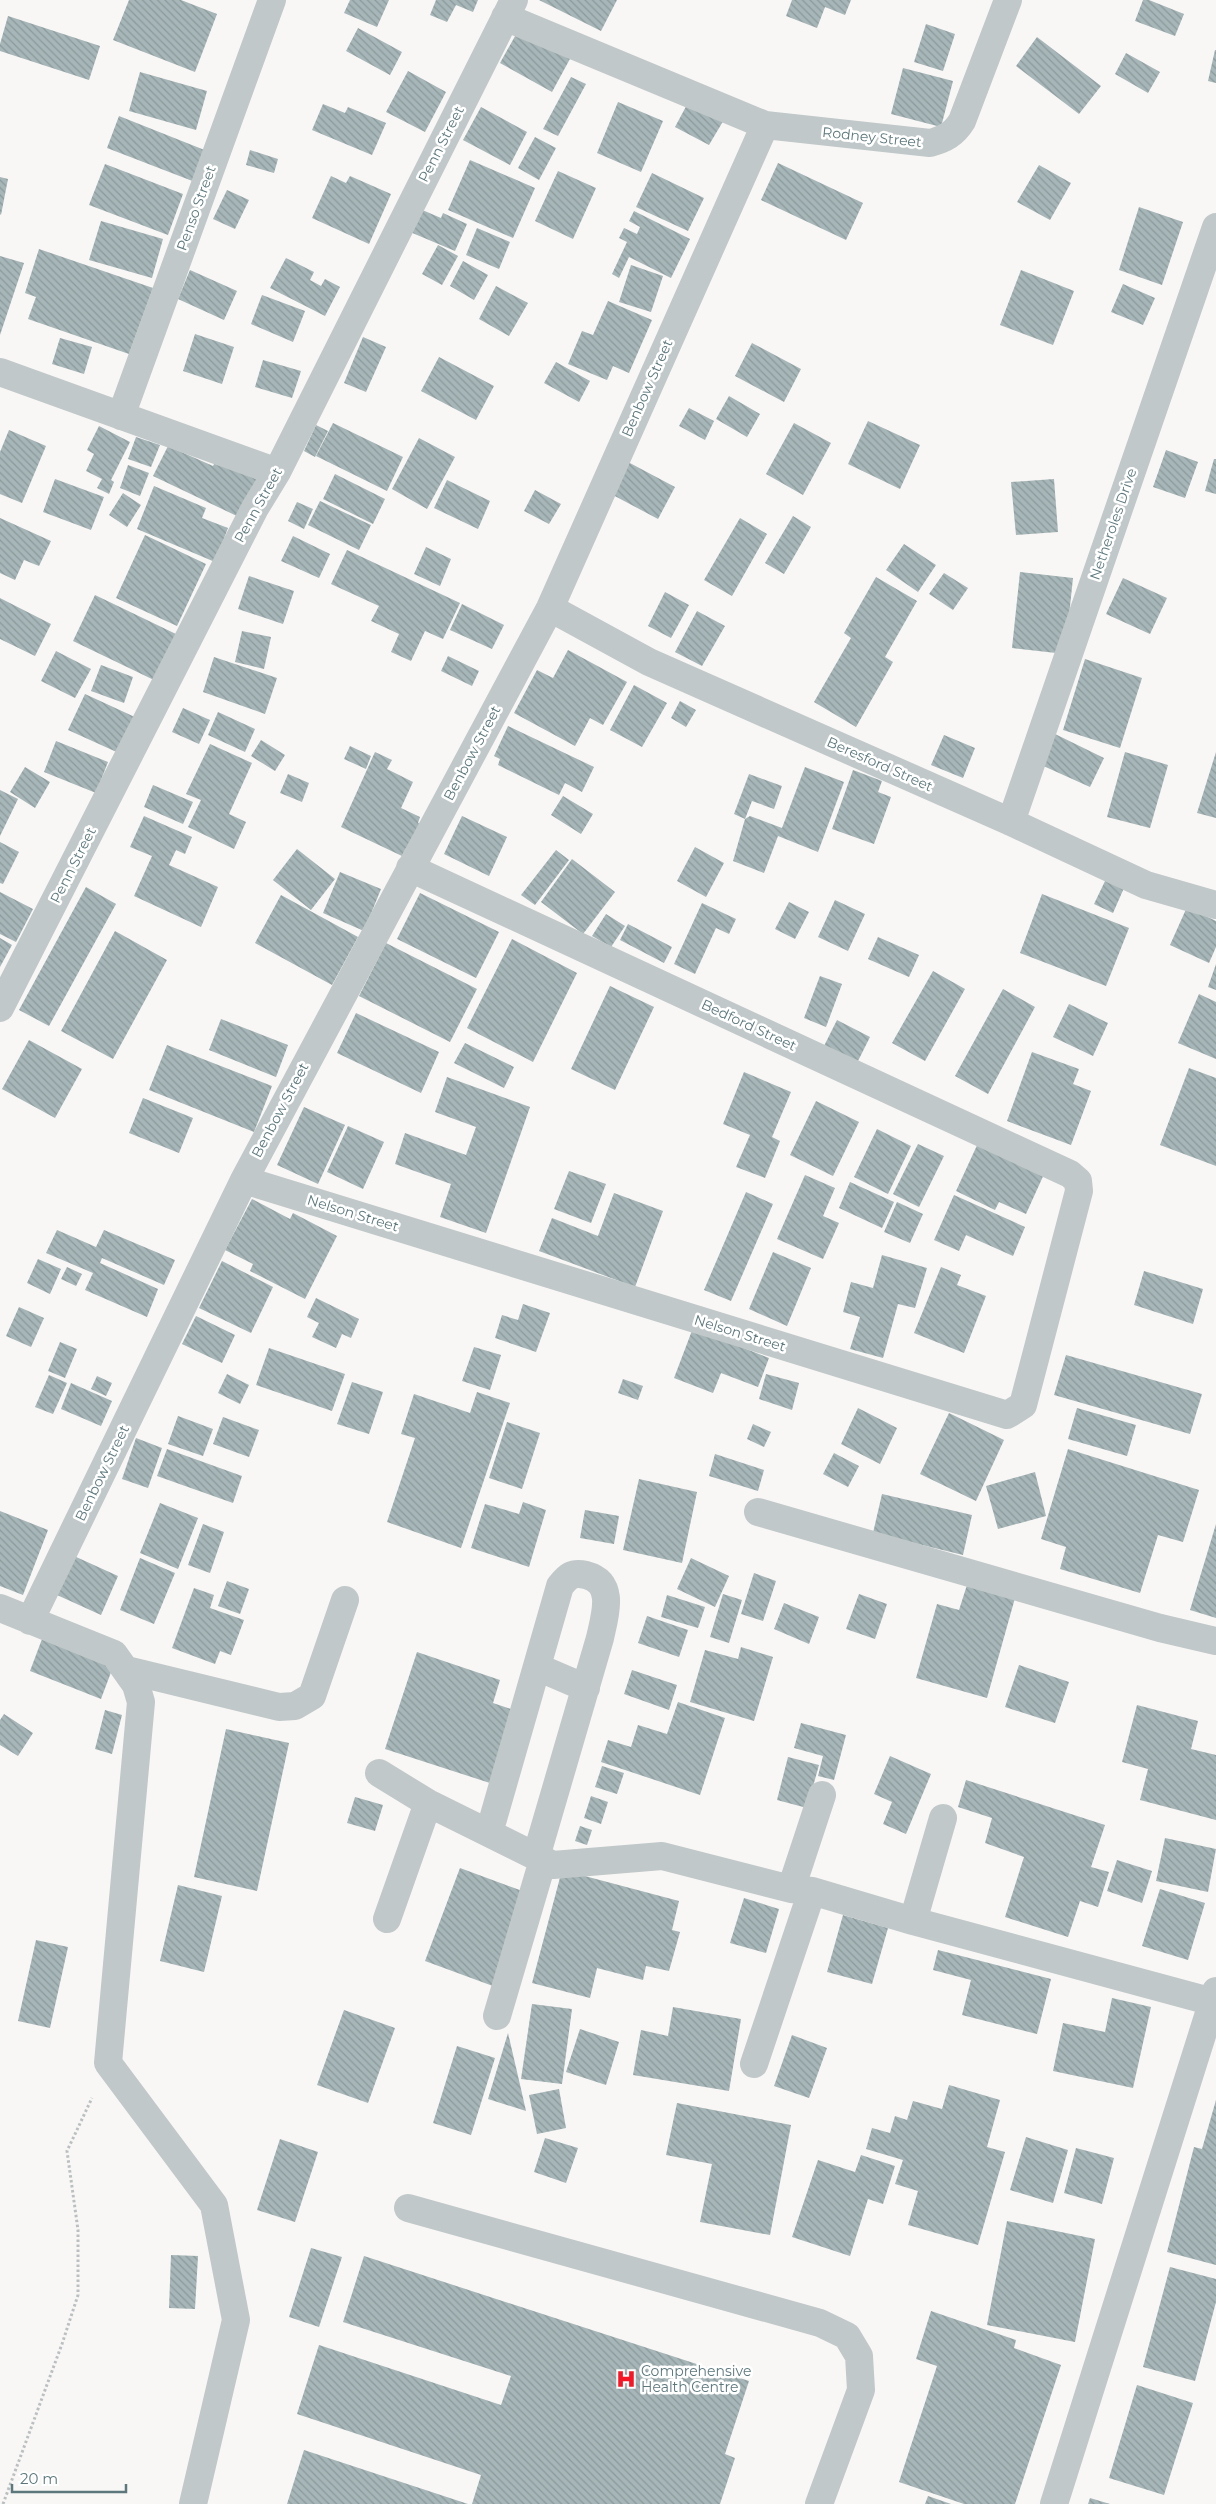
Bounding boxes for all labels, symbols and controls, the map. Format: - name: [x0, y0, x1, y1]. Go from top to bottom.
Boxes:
- street label: Penn Street: [414, 103, 468, 185]
- street label: Rodney Street: [821, 123, 923, 151]
- street label: Penso Street: [172, 163, 220, 253]
- street label: Benbow Street: [617, 336, 677, 440]
- street label: Penn Street: [230, 464, 286, 546]
- street label: Netheroles Drive: [1085, 466, 1141, 582]
- street label: Benbow Street: [439, 702, 505, 804]
- street label: Beresford Street: [824, 733, 936, 796]
- street label: Penn Street: [46, 824, 100, 906]
- street label: Bedford Street: [699, 995, 800, 1055]
- street label: Benbow Street: [247, 1059, 313, 1161]
- street label: Nelson Street: [305, 1191, 401, 1236]
- street label: Nelson Street: [692, 1311, 788, 1356]
- street label: Benbow Street: [71, 1422, 133, 1524]
- place label: Comprehensive Health Centre: [641, 2362, 751, 2396]
- hospital icon: Comprehensive Health Centre: [615, 2368, 637, 2390]
- scale bar: [12, 2462, 126, 2494]
- text: 20 m: [20, 2469, 58, 2488]

